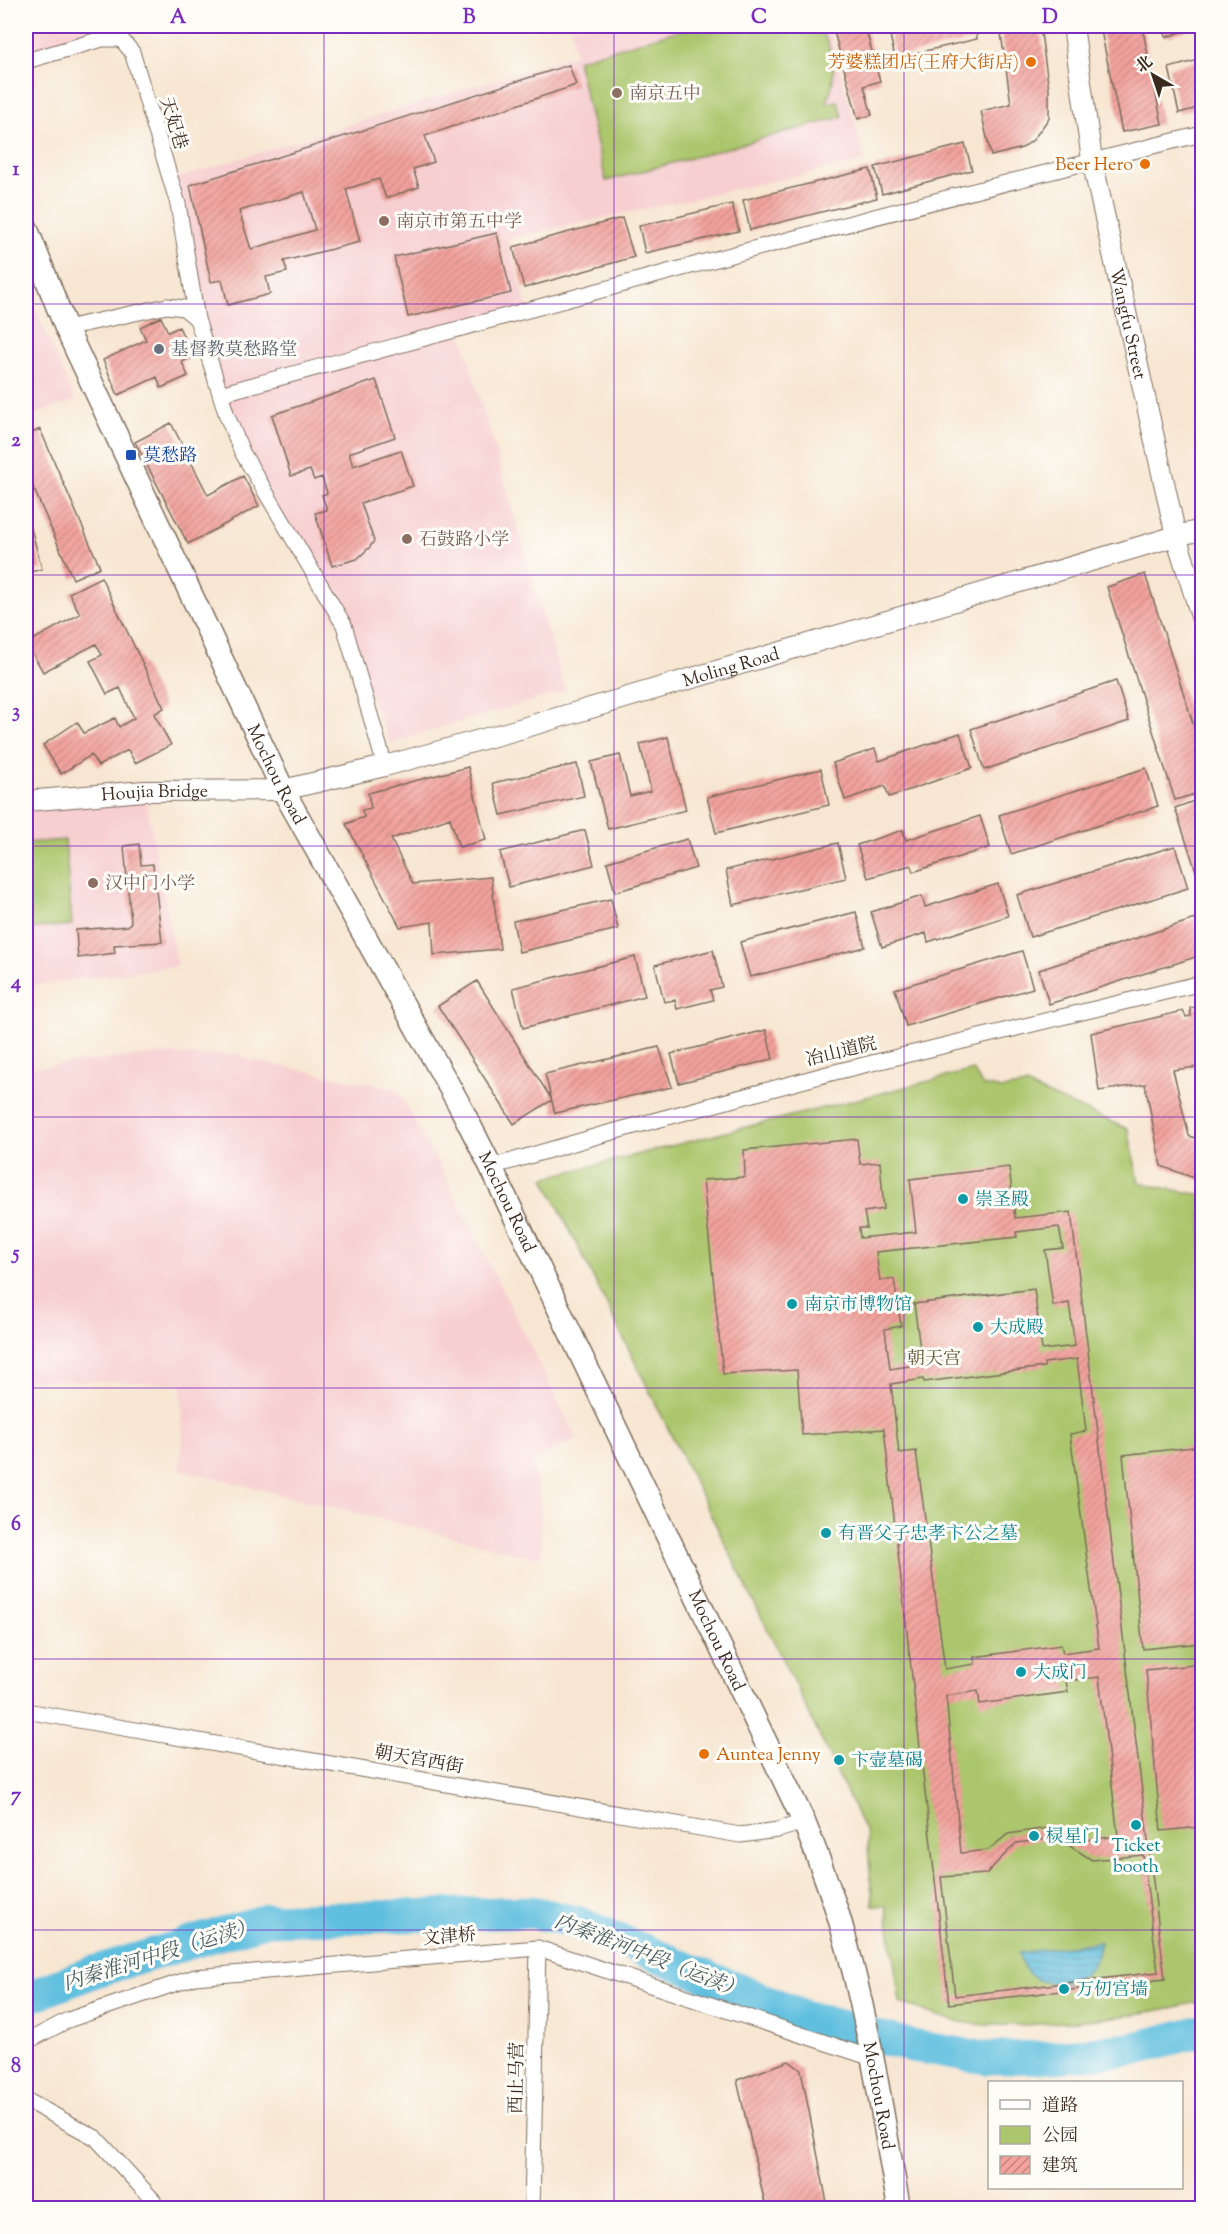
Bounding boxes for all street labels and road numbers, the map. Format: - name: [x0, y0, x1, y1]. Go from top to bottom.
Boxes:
- street label: 天妃巷: [152, 94, 192, 153]
- street label: Wangfu Street: [1102, 266, 1152, 382]
- street label: Moling Road: [680, 642, 783, 695]
- street label: Mochou Road: [239, 720, 311, 830]
- street label: Houjia Bridge: [100, 780, 208, 810]
- street label: 冶山道院: [803, 1032, 880, 1074]
- street label: Mochou Road: [470, 1148, 541, 1257]
- street label: Mochou Road: [680, 1586, 751, 1696]
- street label: 朝天宫西街: [372, 1740, 465, 1782]
- street label: 文津桥: [421, 1923, 477, 1953]
- street label: Mochou Road: [855, 2040, 900, 2152]
- street label: 西止马营: [504, 2042, 532, 2114]

